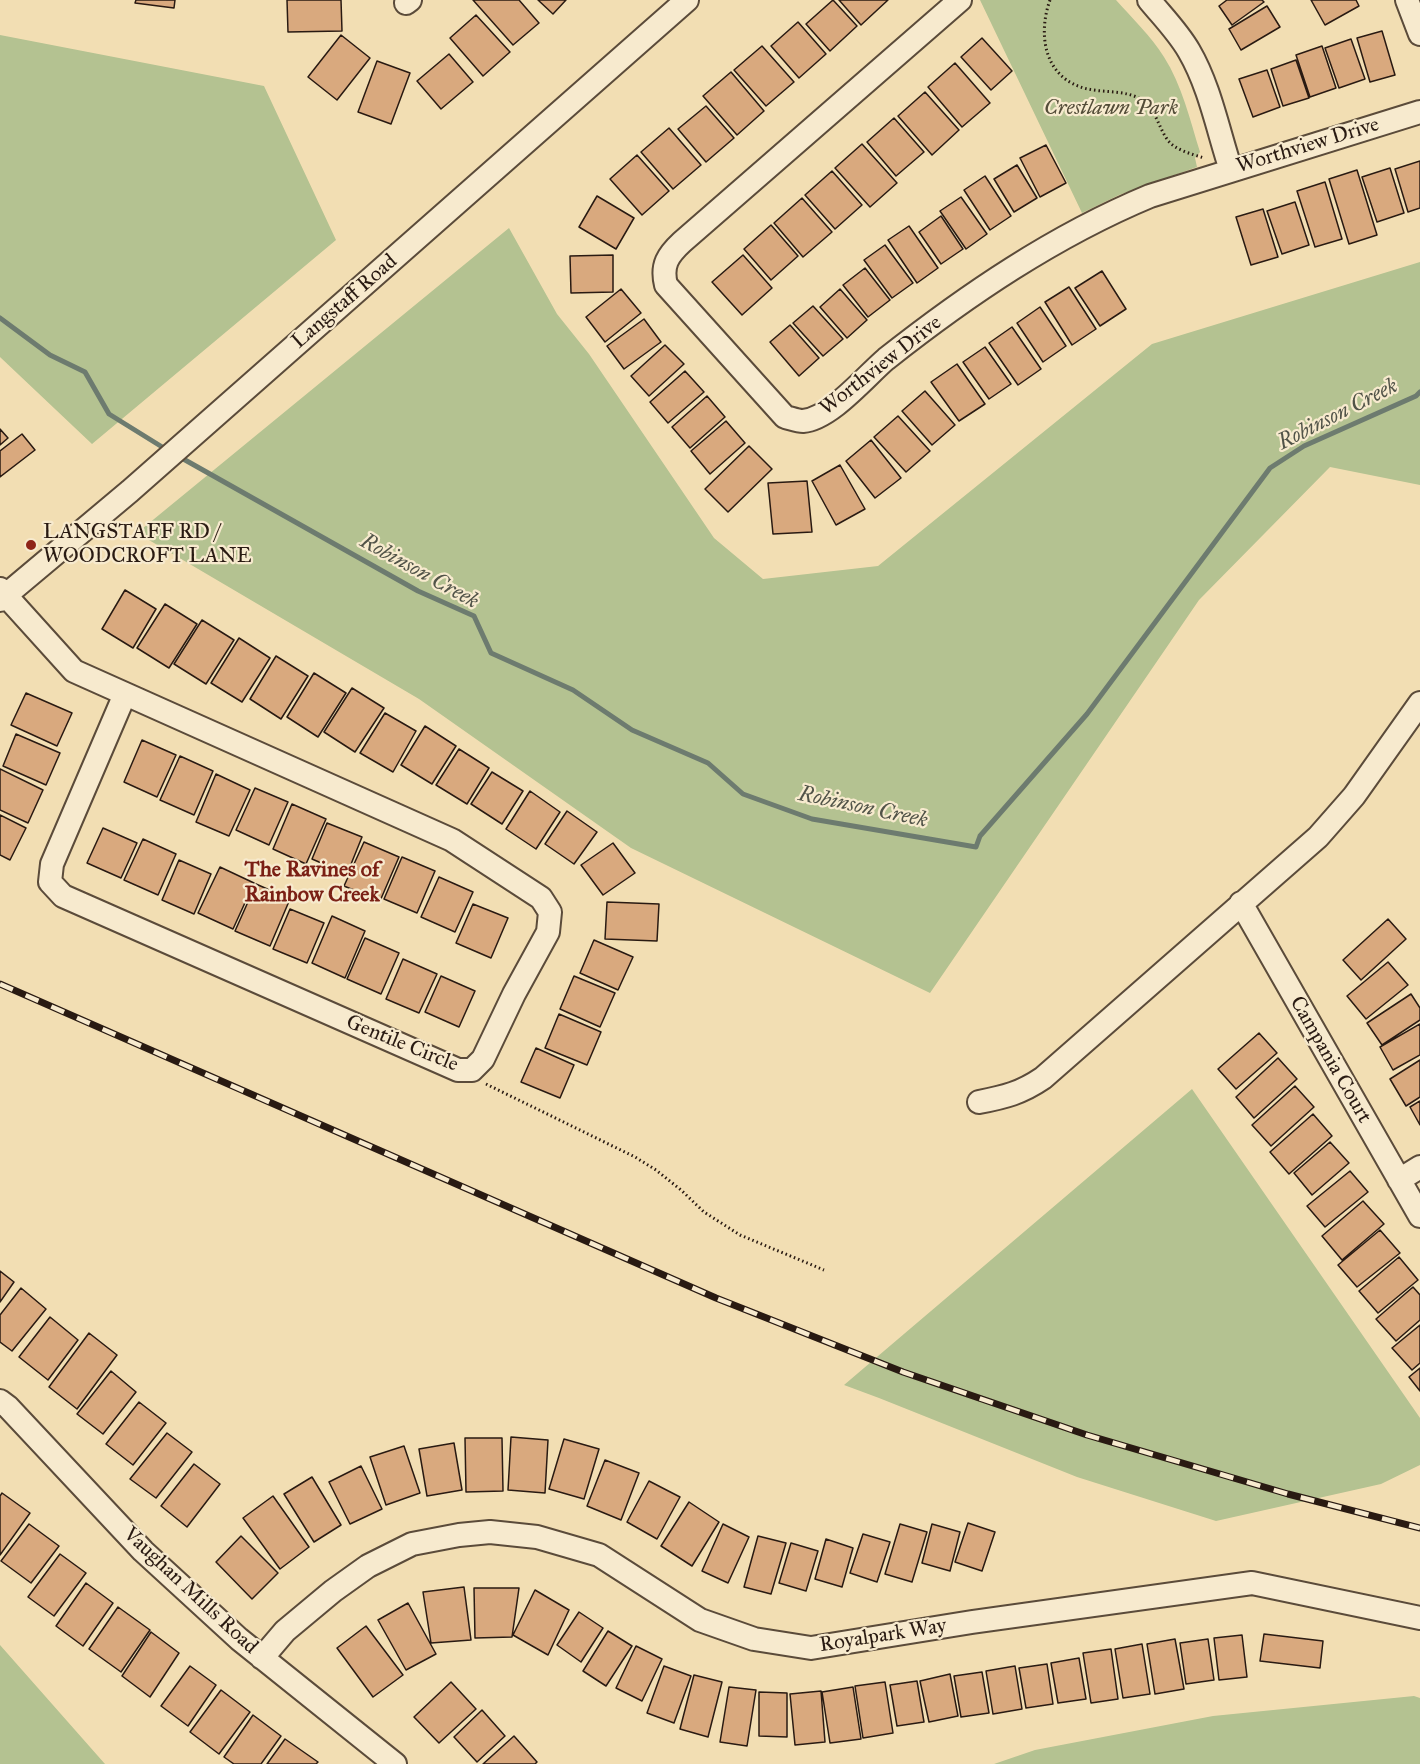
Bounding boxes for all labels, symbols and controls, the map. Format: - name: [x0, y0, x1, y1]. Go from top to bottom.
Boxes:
- park label: Crestlawn Park: [1044, 96, 1178, 122]
- street label: Worthview Drive: [1234, 112, 1382, 180]
- street label: Langstaff Road: [287, 249, 403, 355]
- street label: Worthview Drive: [815, 311, 947, 421]
- water label: Robinson Creek: [1273, 373, 1403, 457]
- place label: LANGSTAFF RD / WOODCROFT LANE: [43, 520, 252, 570]
- water label: Robinson Creek: [355, 529, 483, 615]
- marker: LANGSTAFF RD / WOODCROFT LANE: [24, 538, 38, 552]
- water label: Robinson Creek: [796, 781, 930, 835]
- district label: The Ravines of Rainbow Creek: [244, 858, 380, 909]
- street label: Campania Court: [1284, 992, 1376, 1128]
- street label: Gentile Circle: [342, 1010, 462, 1078]
- street label: Vaughan Mills Road: [117, 1522, 263, 1660]
- street label: Royalpark Way: [818, 1614, 948, 1658]

